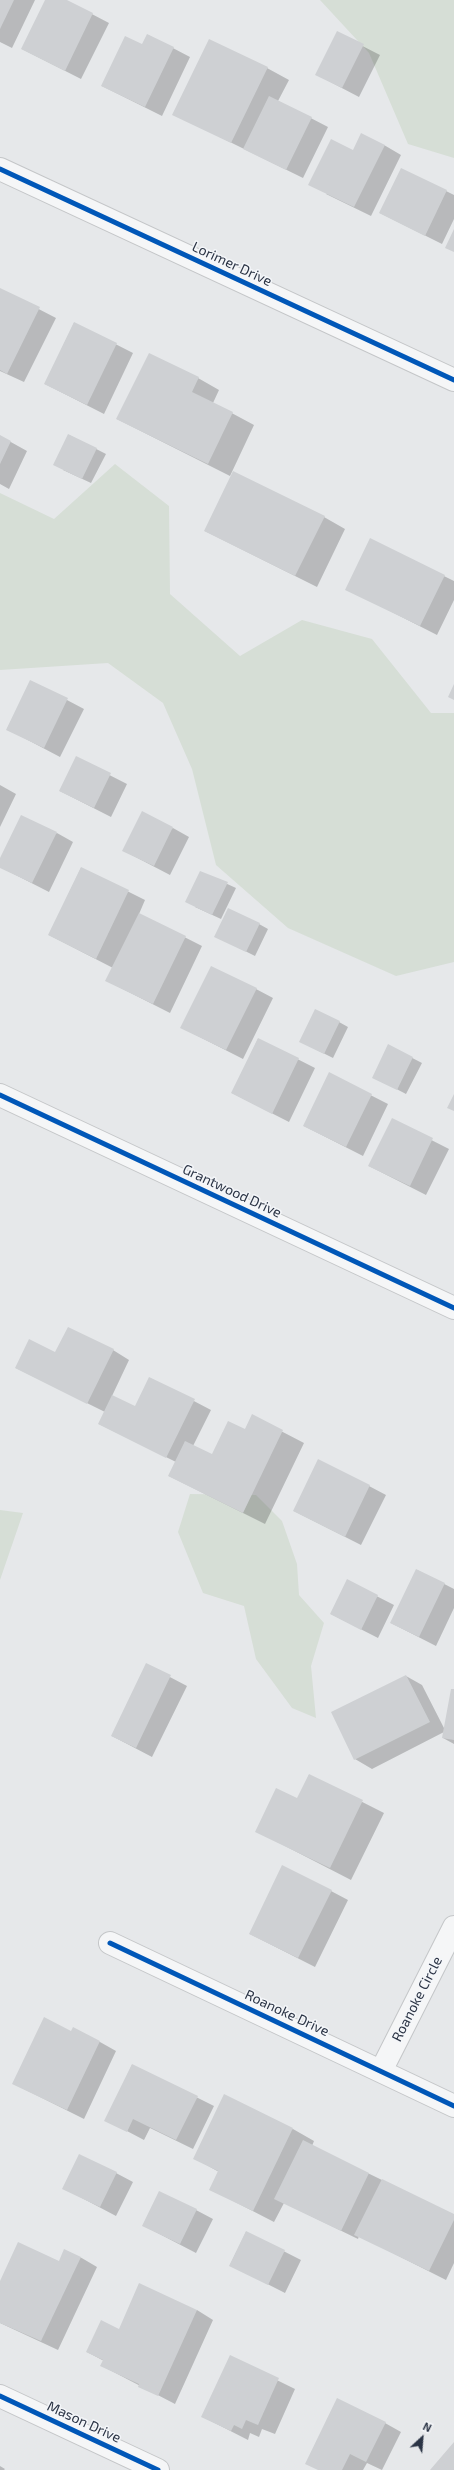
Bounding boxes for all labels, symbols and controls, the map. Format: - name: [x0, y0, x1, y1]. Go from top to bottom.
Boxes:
- street label: Lorimer Drive: [189, 238, 275, 290]
- street label: Grantwood Drive: [180, 1161, 284, 1221]
- street label: Roanoke Circle: [388, 1954, 446, 2044]
- street label: Roanoke Drive: [242, 1986, 332, 2040]
- street label: Mason Drive: [44, 2398, 124, 2446]
- north arrow: [402, 2418, 442, 2458]
- text: N: [421, 2419, 434, 2434]

